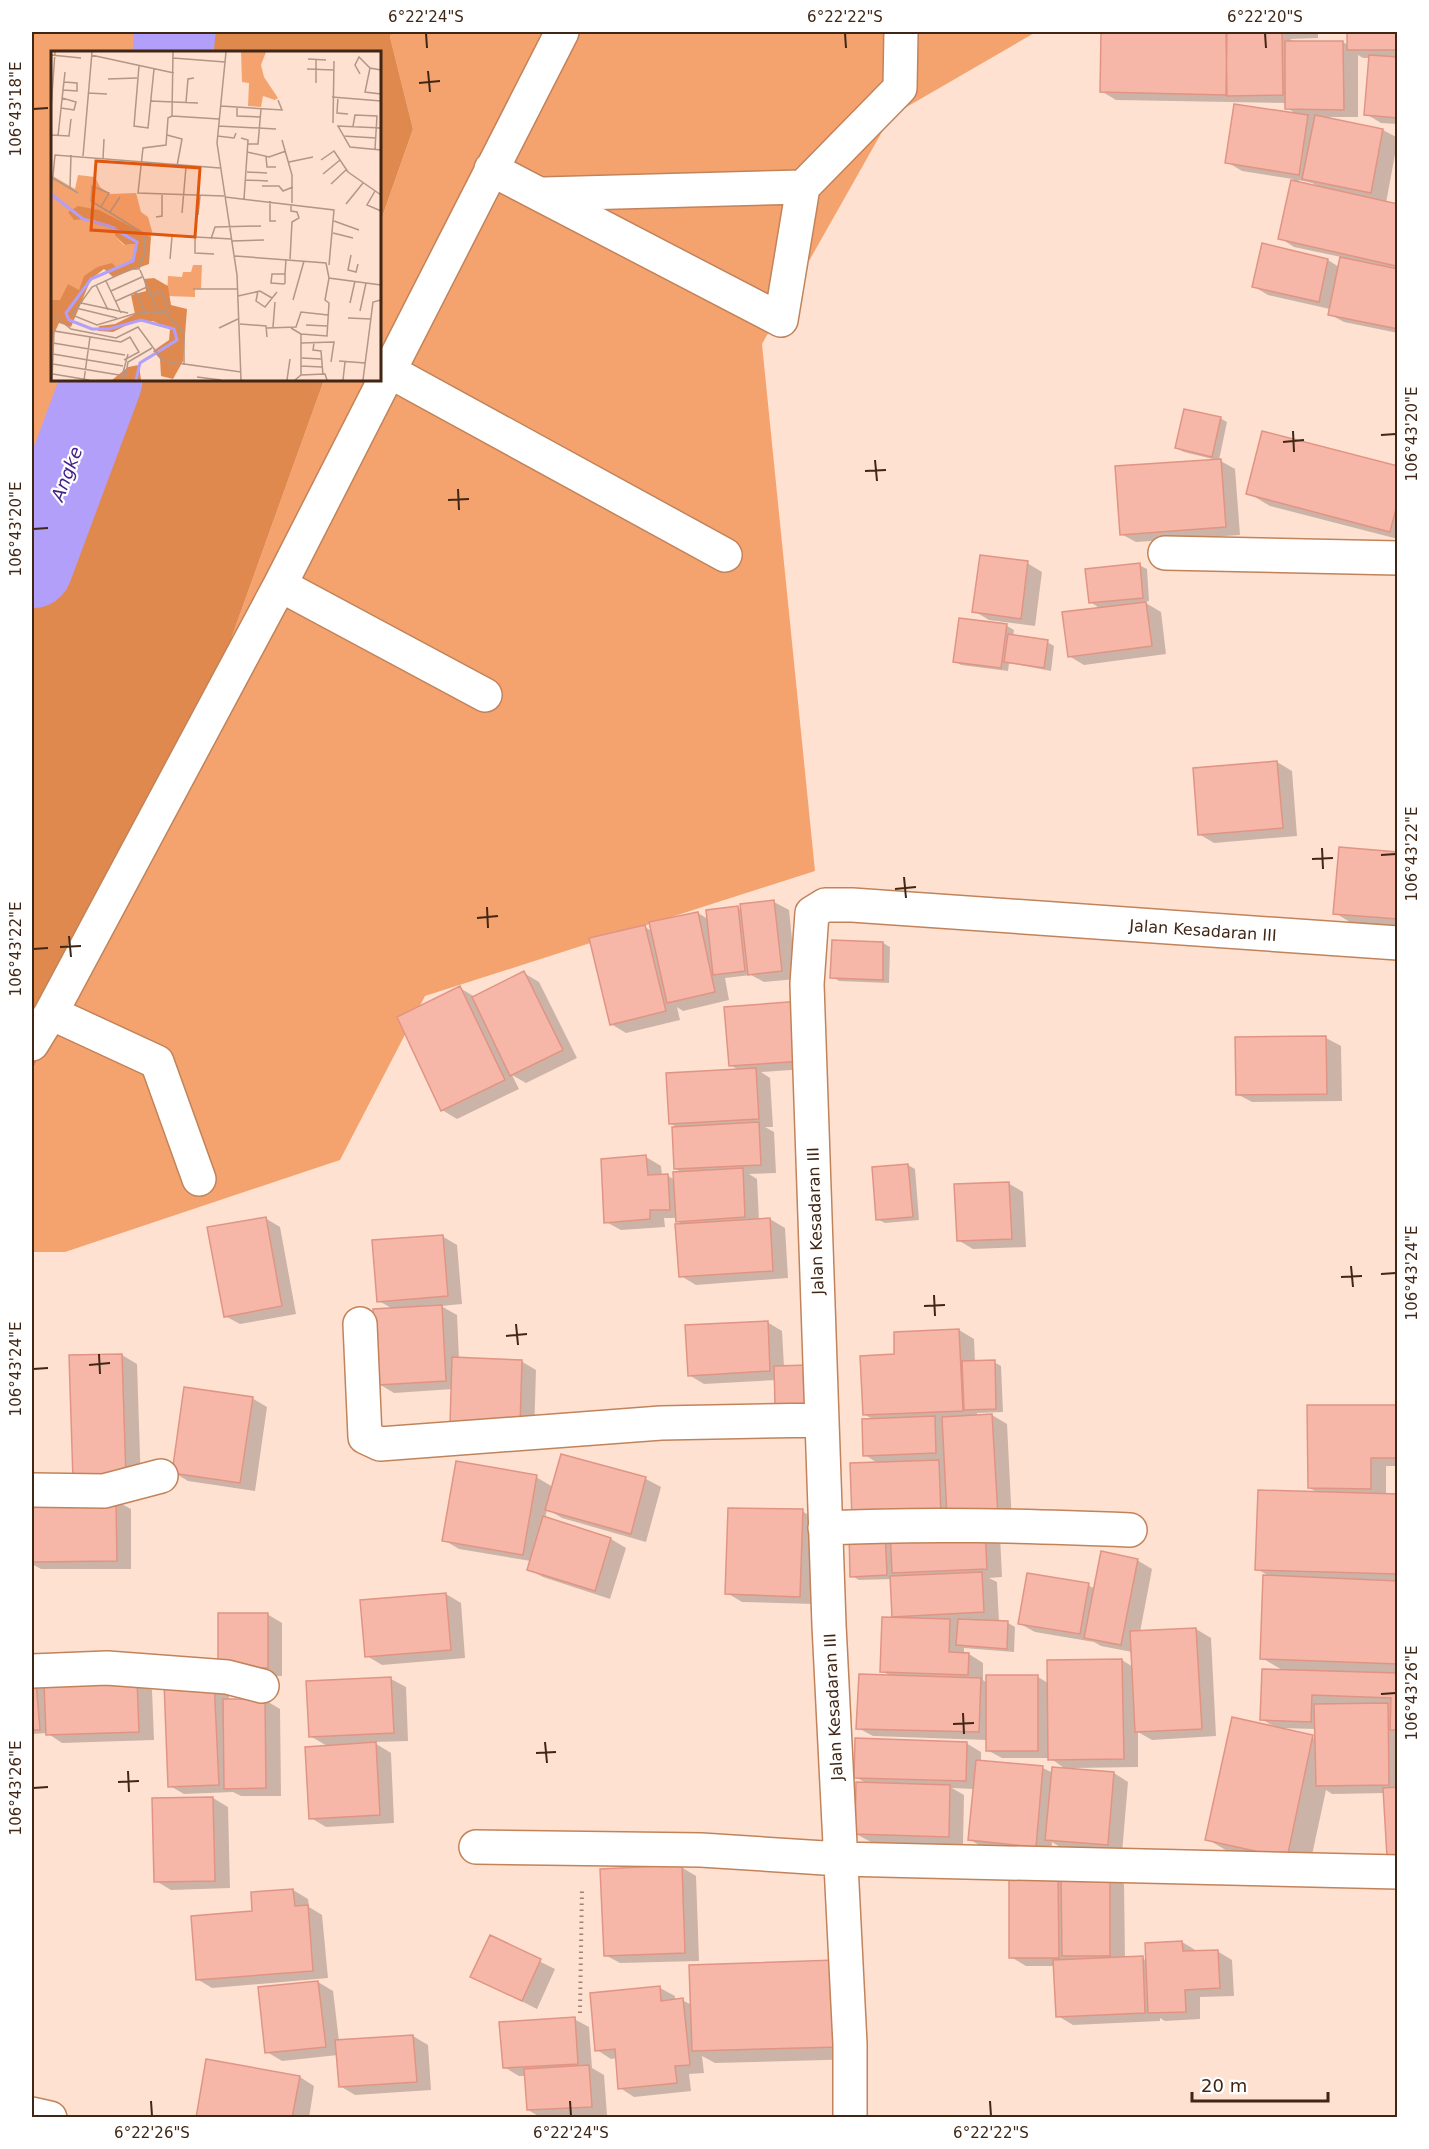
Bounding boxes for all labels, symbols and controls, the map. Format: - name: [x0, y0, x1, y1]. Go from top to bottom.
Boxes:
- text: 6°22'24"S: [388, 8, 464, 26]
- text: 6°22'22"S: [807, 8, 883, 26]
- text: 6°22'20"S: [1227, 8, 1303, 26]
- inset map: [51, 51, 381, 381]
- text: 106°43'18"E: [7, 62, 25, 156]
- text: 106°43'20"E: [1403, 387, 1421, 481]
- water label: Angke: [46, 444, 86, 505]
- text: 106°43'20"E: [7, 482, 25, 576]
- text: 106°43'22"E: [1403, 807, 1421, 901]
- text: 106°43'22"E: [7, 902, 25, 996]
- street label: Jalan Kesadaran III: [1128, 916, 1277, 945]
- street label: Jalan Kesadaran III: [803, 1147, 828, 1296]
- text: 106°43'24"E: [1403, 1226, 1421, 1320]
- text: 106°43'24"E: [7, 1322, 25, 1416]
- street label: Jalan Kesadaran III: [820, 1633, 847, 1782]
- text: 106°43'26"E: [1403, 1646, 1421, 1740]
- text: 106°43'26"E: [7, 1741, 25, 1835]
- scale bar: [1192, 2065, 1328, 2103]
- text: 20 m: [1201, 2075, 1247, 2096]
- text: 6°22'26"S: [114, 2124, 190, 2142]
- text: 6°22'24"S: [533, 2124, 609, 2142]
- text: 6°22'22"S: [953, 2124, 1029, 2142]

